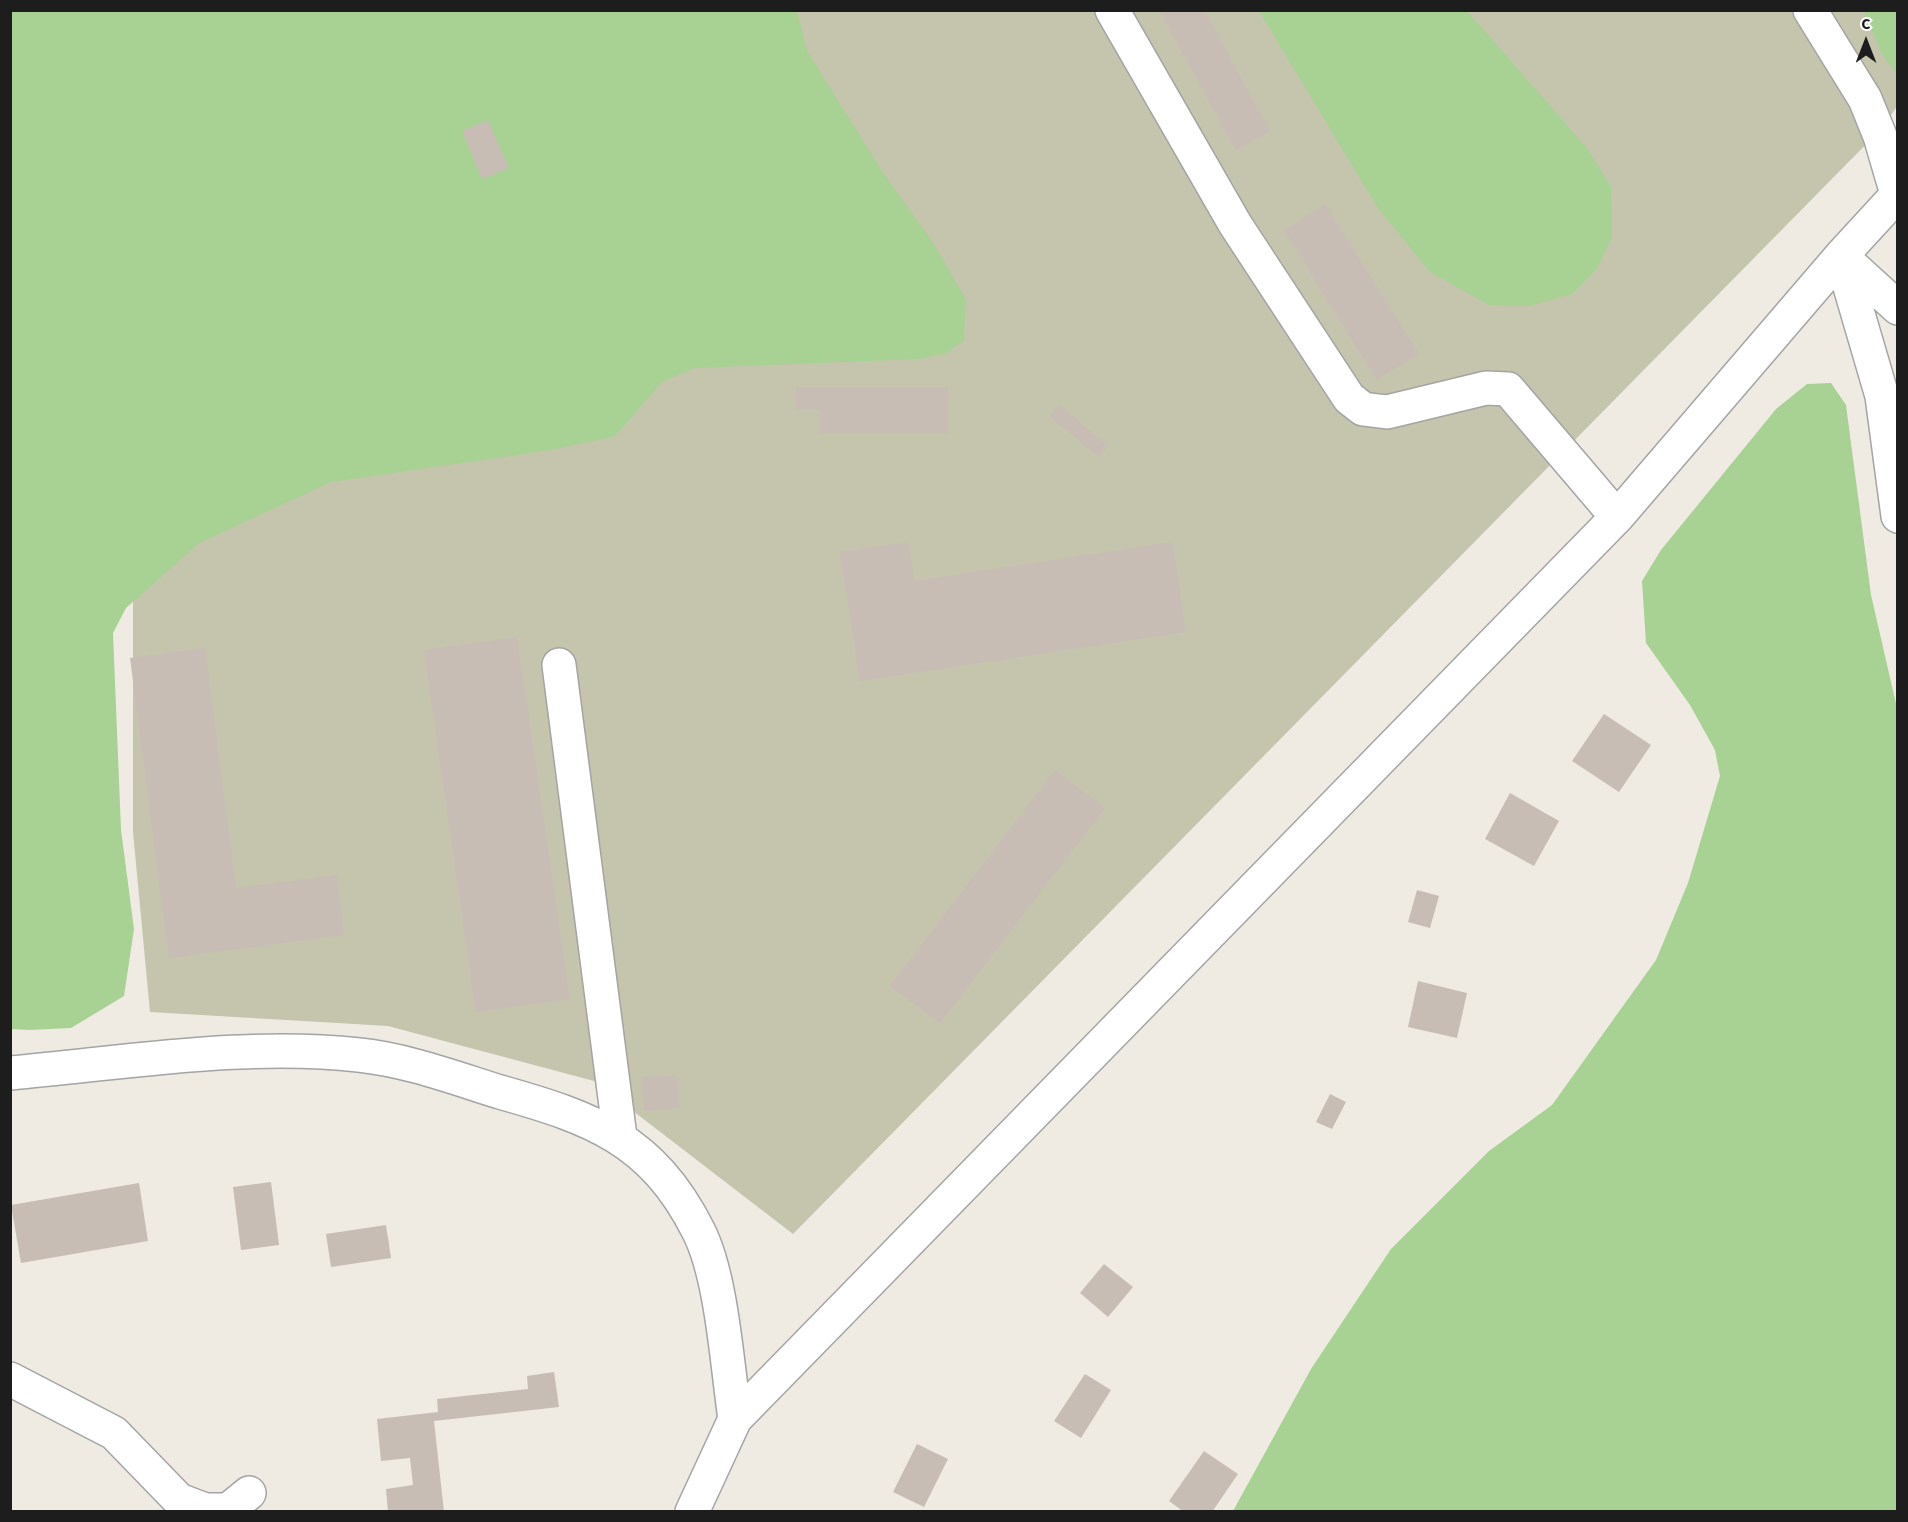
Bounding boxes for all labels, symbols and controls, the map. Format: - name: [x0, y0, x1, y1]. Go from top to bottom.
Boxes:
- north arrow: [1836, 12, 1896, 72]
- text: С: [1861, 13, 1871, 35]

